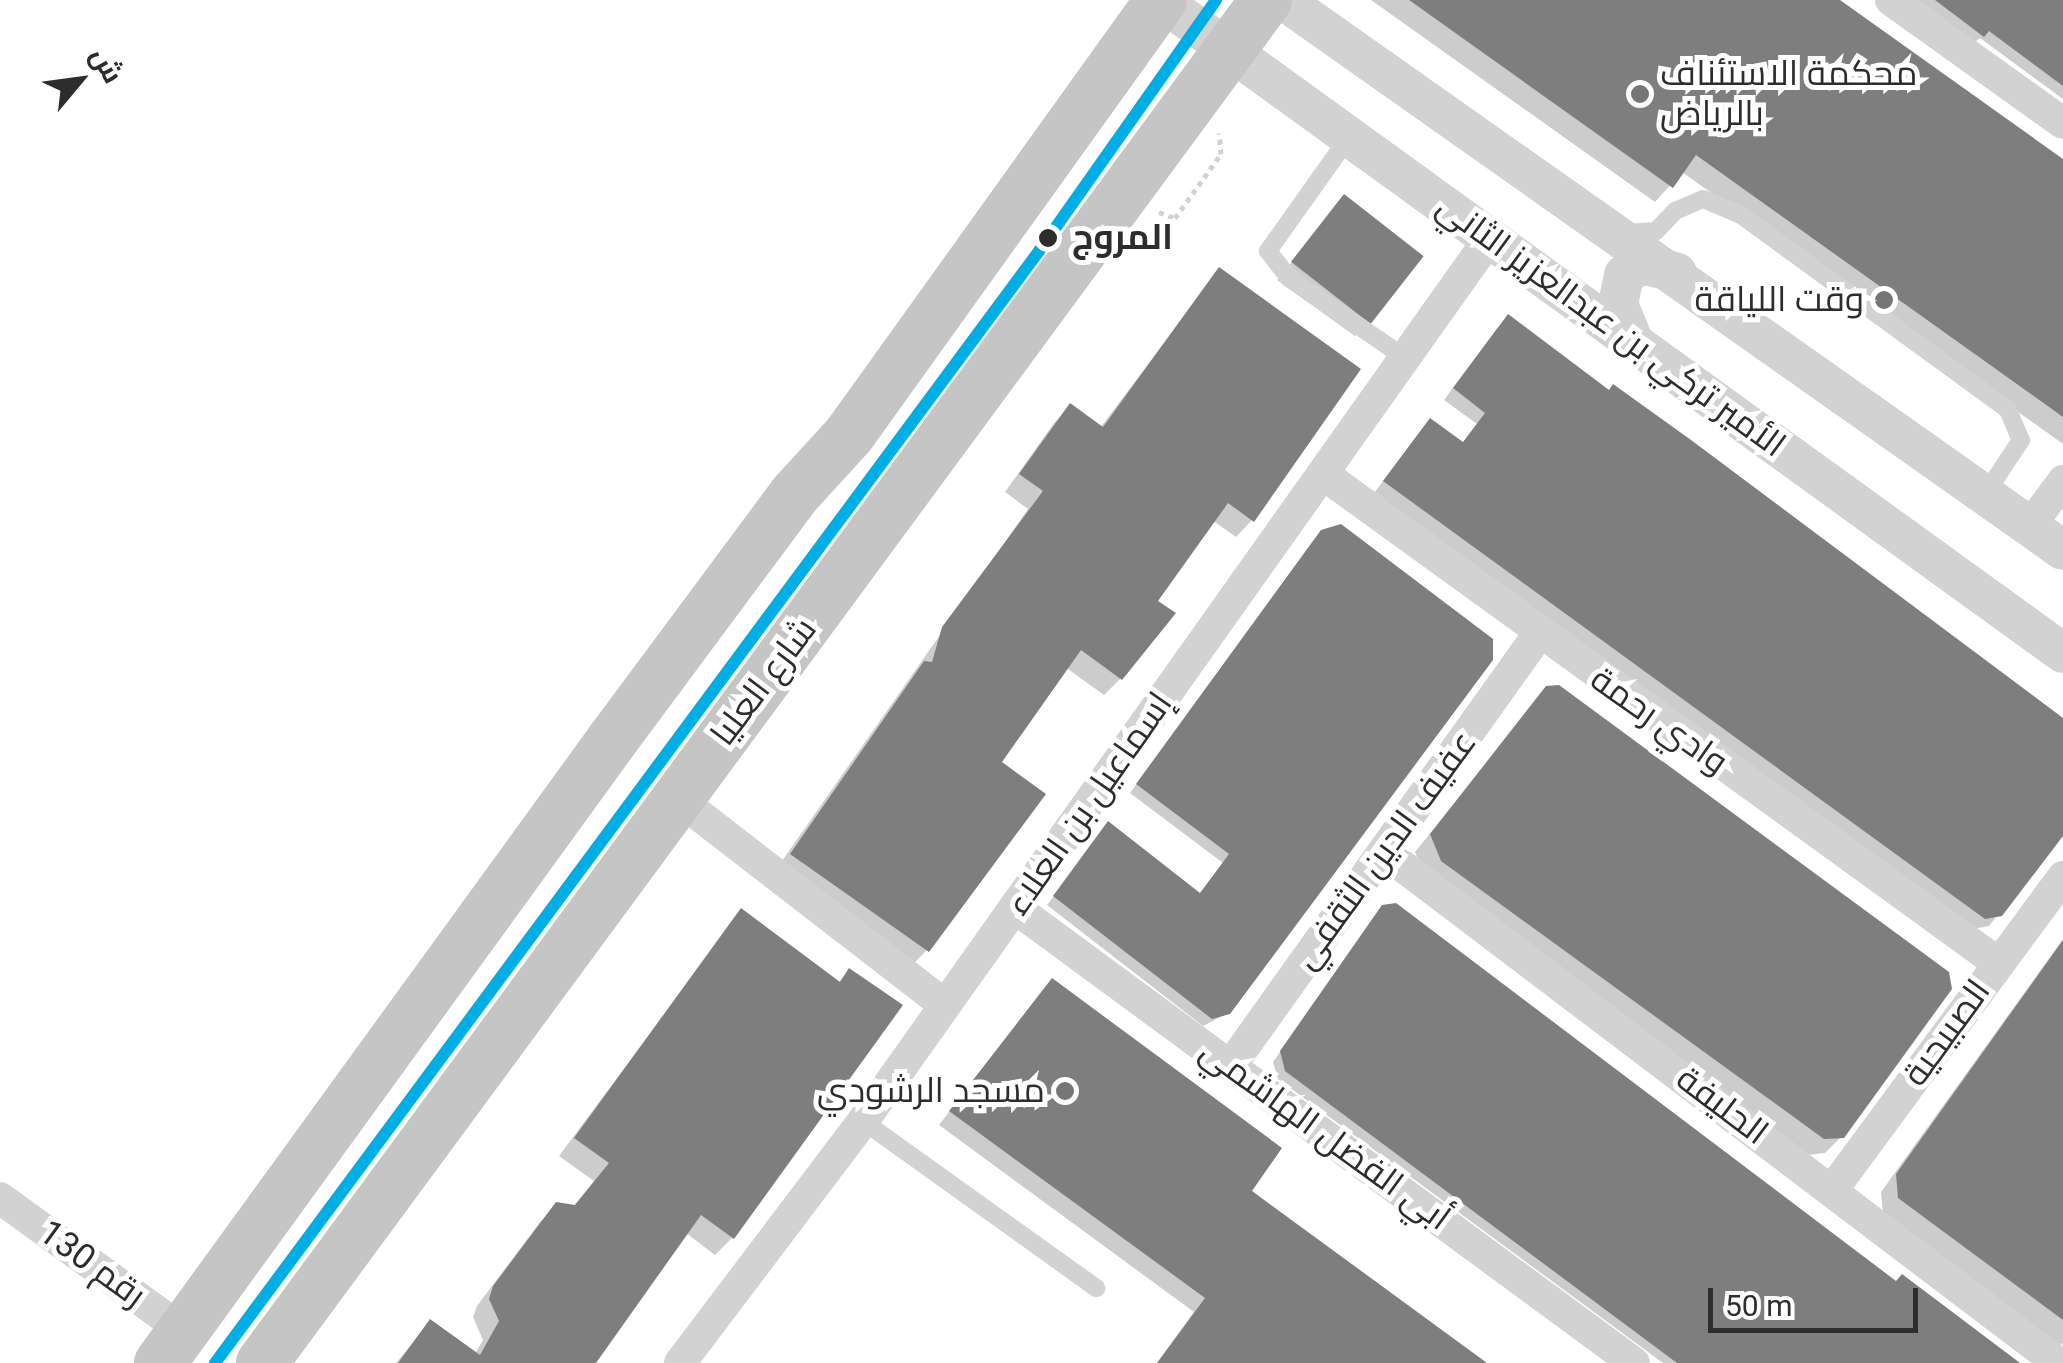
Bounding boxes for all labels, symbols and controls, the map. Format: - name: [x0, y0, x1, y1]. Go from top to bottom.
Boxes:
- north arrow: [30, 30, 130, 130]
- text: ش: [84, 41, 130, 89]
- place label: محكمة الاستئناف بالرياض: [1660, 53, 1917, 135]
- marker: محكمة الاستئناف بالرياض: [1629, 83, 1651, 105]
- street label: الأمير تركي بن عبدالعزيز الثاني: [1429, 185, 1793, 467]
- place label: المروج: [1072, 217, 1173, 259]
- marker: المروج: [1033, 223, 1063, 253]
- place label: وقت اللياقة: [1695, 279, 1864, 321]
- marker: وقت اللياقة: [1873, 289, 1895, 311]
- street label: شارع العليا: [702, 610, 826, 754]
- street label: وادي رحمة: [1582, 659, 1736, 783]
- street label: إسماعيل بن العلاء: [996, 684, 1182, 924]
- street label: عفيف الدين الثقفي: [1284, 723, 1486, 977]
- street label: الصبيحية: [1894, 972, 2000, 1094]
- street label: أبي الفضل الهاشمي: [1192, 1030, 1458, 1240]
- street label: الحليفة: [1668, 1058, 1776, 1154]
- place label: مسجد الرشودي: [817, 1070, 1045, 1112]
- marker: مسجد الرشودي: [1054, 1080, 1076, 1102]
- street label: رقم 130: [31, 1211, 153, 1317]
- scale bar: [1713, 1268, 1923, 1330]
- text: 50 m: [1725, 1288, 1792, 1323]

